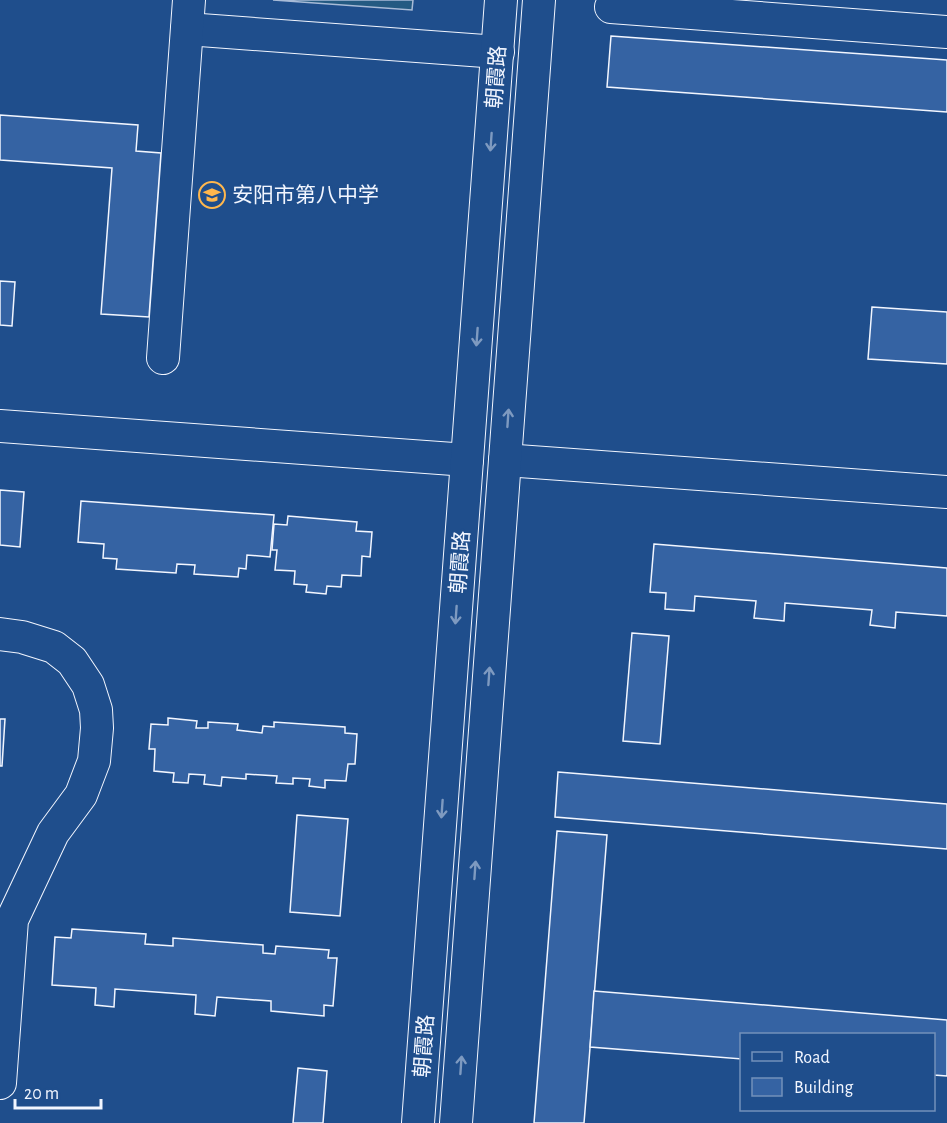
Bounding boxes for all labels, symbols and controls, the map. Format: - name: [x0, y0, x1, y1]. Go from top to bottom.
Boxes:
- street label: 朝霞路: [483, 45, 509, 109]
- one-way arrow: [485, 132, 496, 152]
- school or university icon: 安阳市第八中学: [197, 180, 227, 210]
- place label: 安阳市第八中学: [232, 184, 379, 206]
- one-way arrow: [471, 326, 482, 346]
- one-way arrow: [503, 409, 514, 429]
- street label: 朝霞路: [447, 530, 473, 594]
- one-way arrow: [450, 604, 461, 624]
- one-way arrow: [484, 666, 495, 686]
- one-way arrow: [436, 799, 447, 819]
- one-way arrow: [470, 861, 481, 881]
- street label: 朝霞路: [411, 1014, 437, 1078]
- legend: [740, 1033, 935, 1111]
- text: Road: [794, 1049, 830, 1067]
- one-way arrow: [455, 1055, 466, 1075]
- scale bar: [15, 1072, 100, 1110]
- text: Building: [794, 1079, 854, 1097]
- text: 20 m: [24, 1085, 59, 1103]

